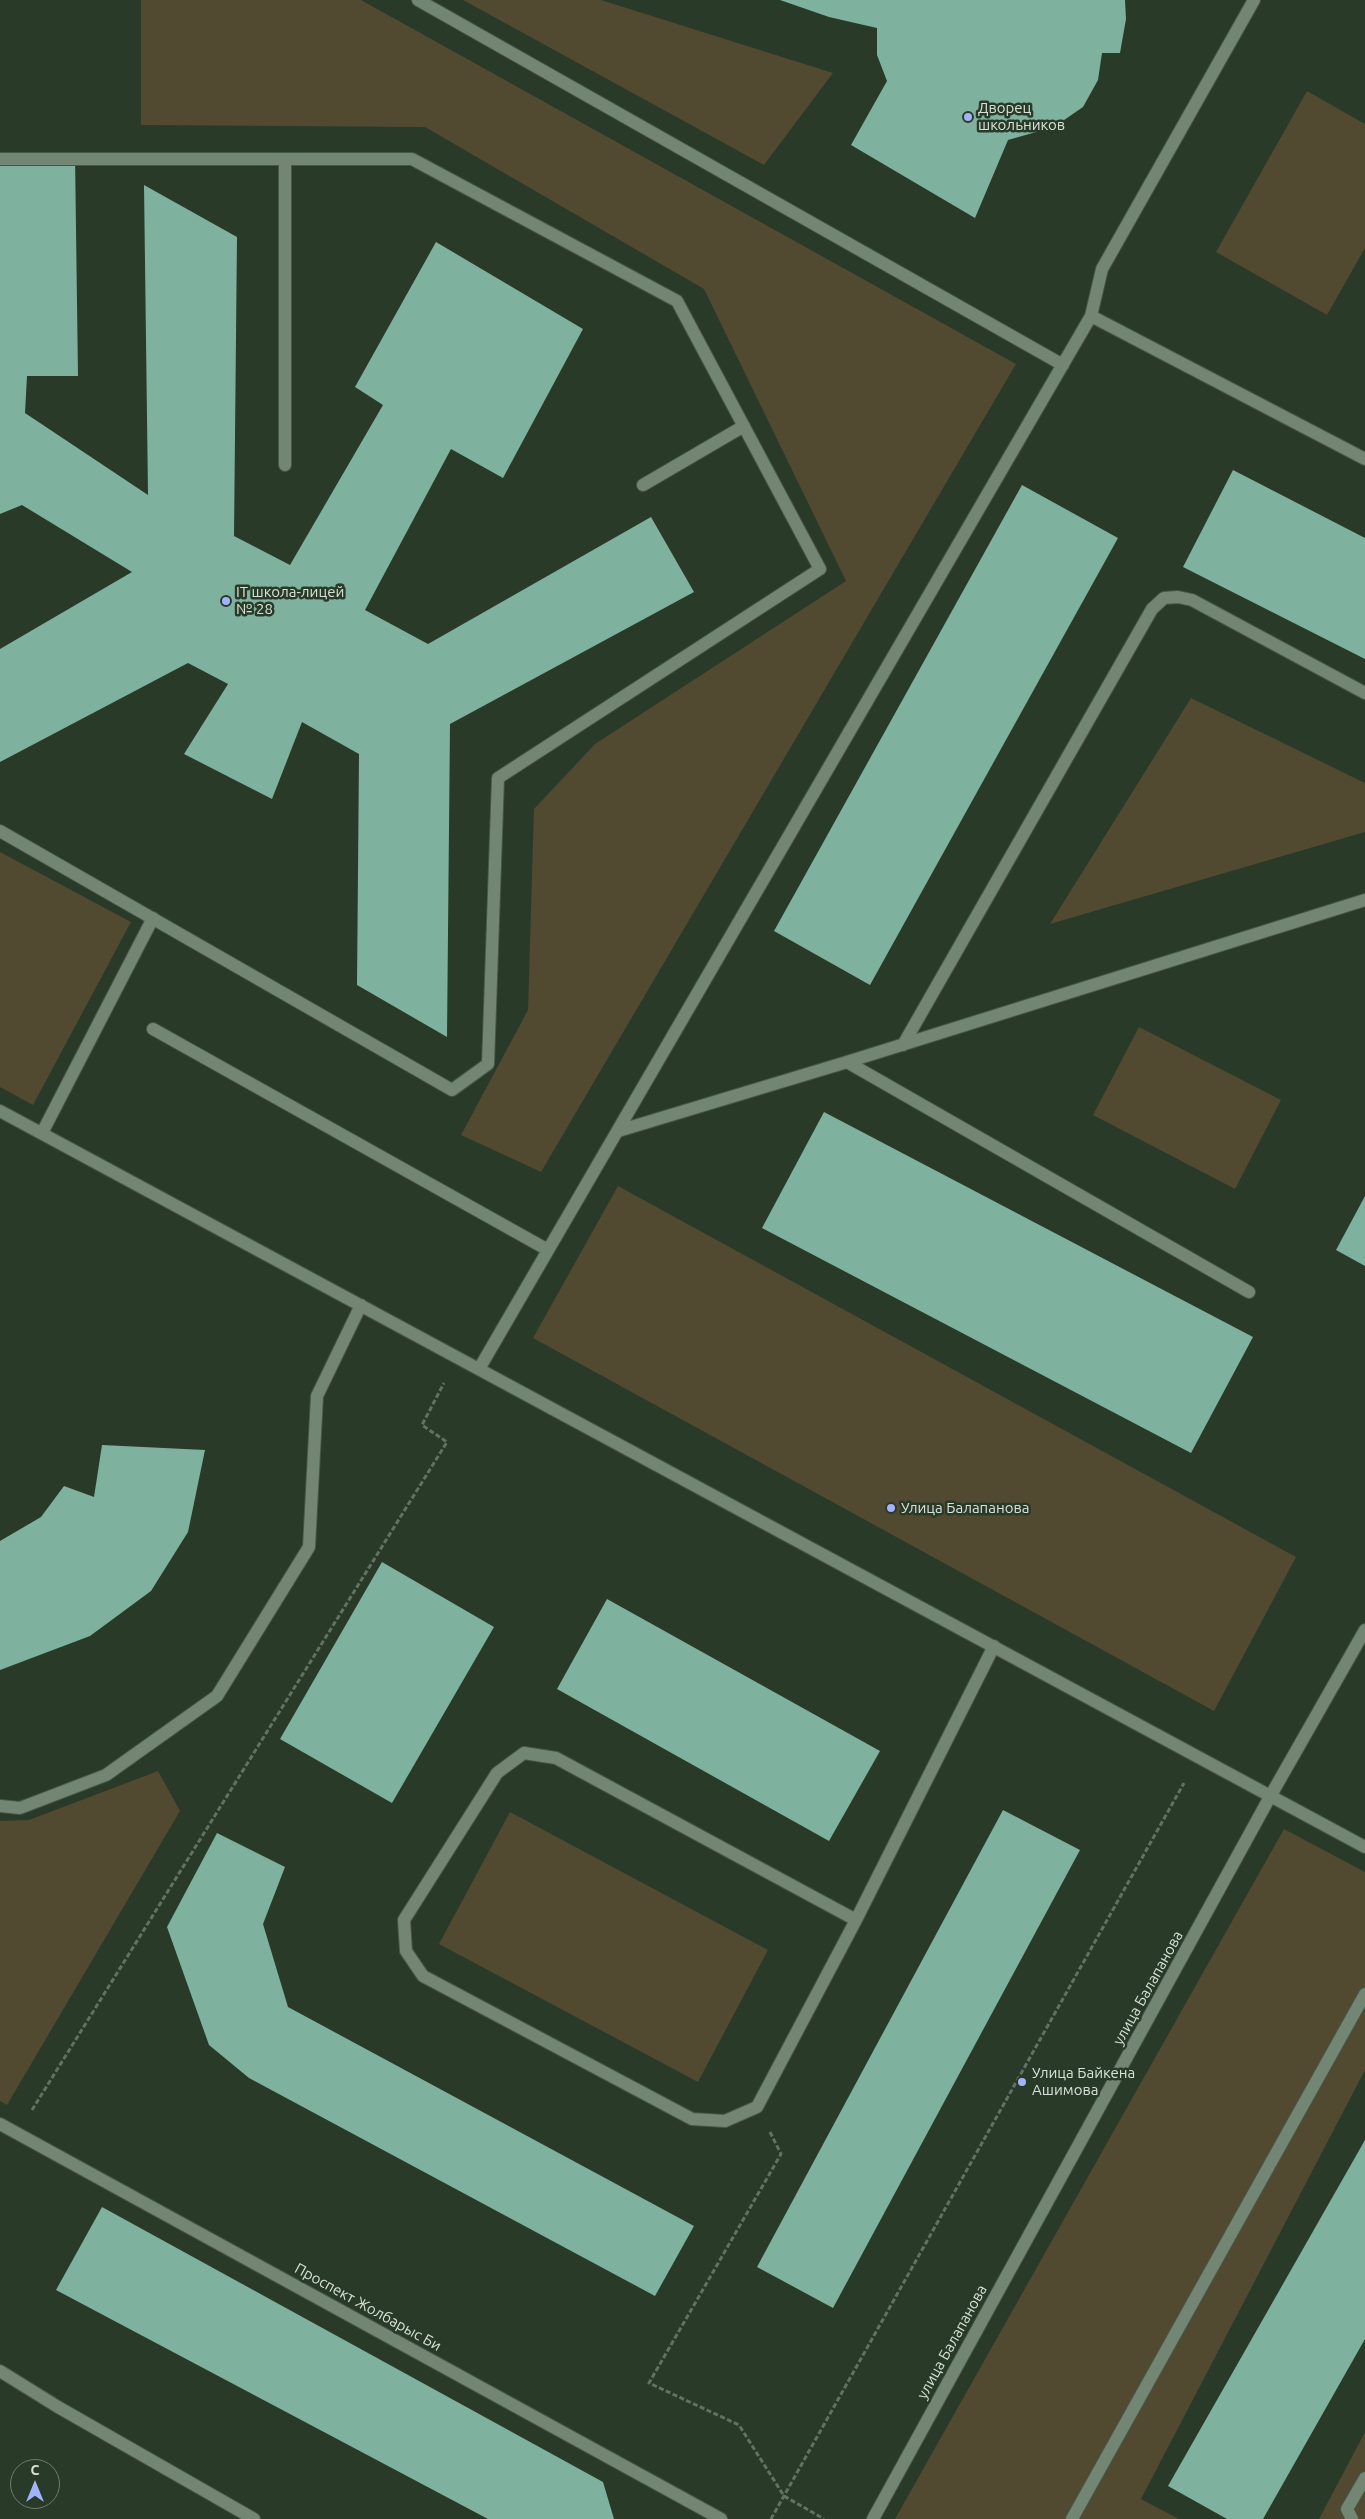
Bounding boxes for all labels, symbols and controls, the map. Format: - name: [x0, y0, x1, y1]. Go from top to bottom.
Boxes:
- place label: Дворец школьников: [978, 99, 1065, 134]
- marker: Дворец школьников: [962, 111, 974, 123]
- place label: IT школа-лицей № 28: [236, 583, 344, 618]
- marker: IT школа-лицей № 28: [220, 595, 232, 607]
- place label: Улица Балапанова: [901, 1499, 1029, 1517]
- marker: Улица Балапанова: [885, 1502, 897, 1514]
- street label: улица Балапанова: [1109, 1928, 1187, 2048]
- place label: Улица Байкена Ашимова: [1032, 2064, 1135, 2099]
- marker: Улица Байкена Ашимова: [1016, 2076, 1028, 2088]
- street label: Проспект Жолбарыс Би: [292, 2259, 444, 2355]
- street label: улица Балапанова: [913, 2282, 991, 2402]
- north arrow: [10, 2459, 60, 2509]
- text: С: [31, 2462, 39, 2478]

